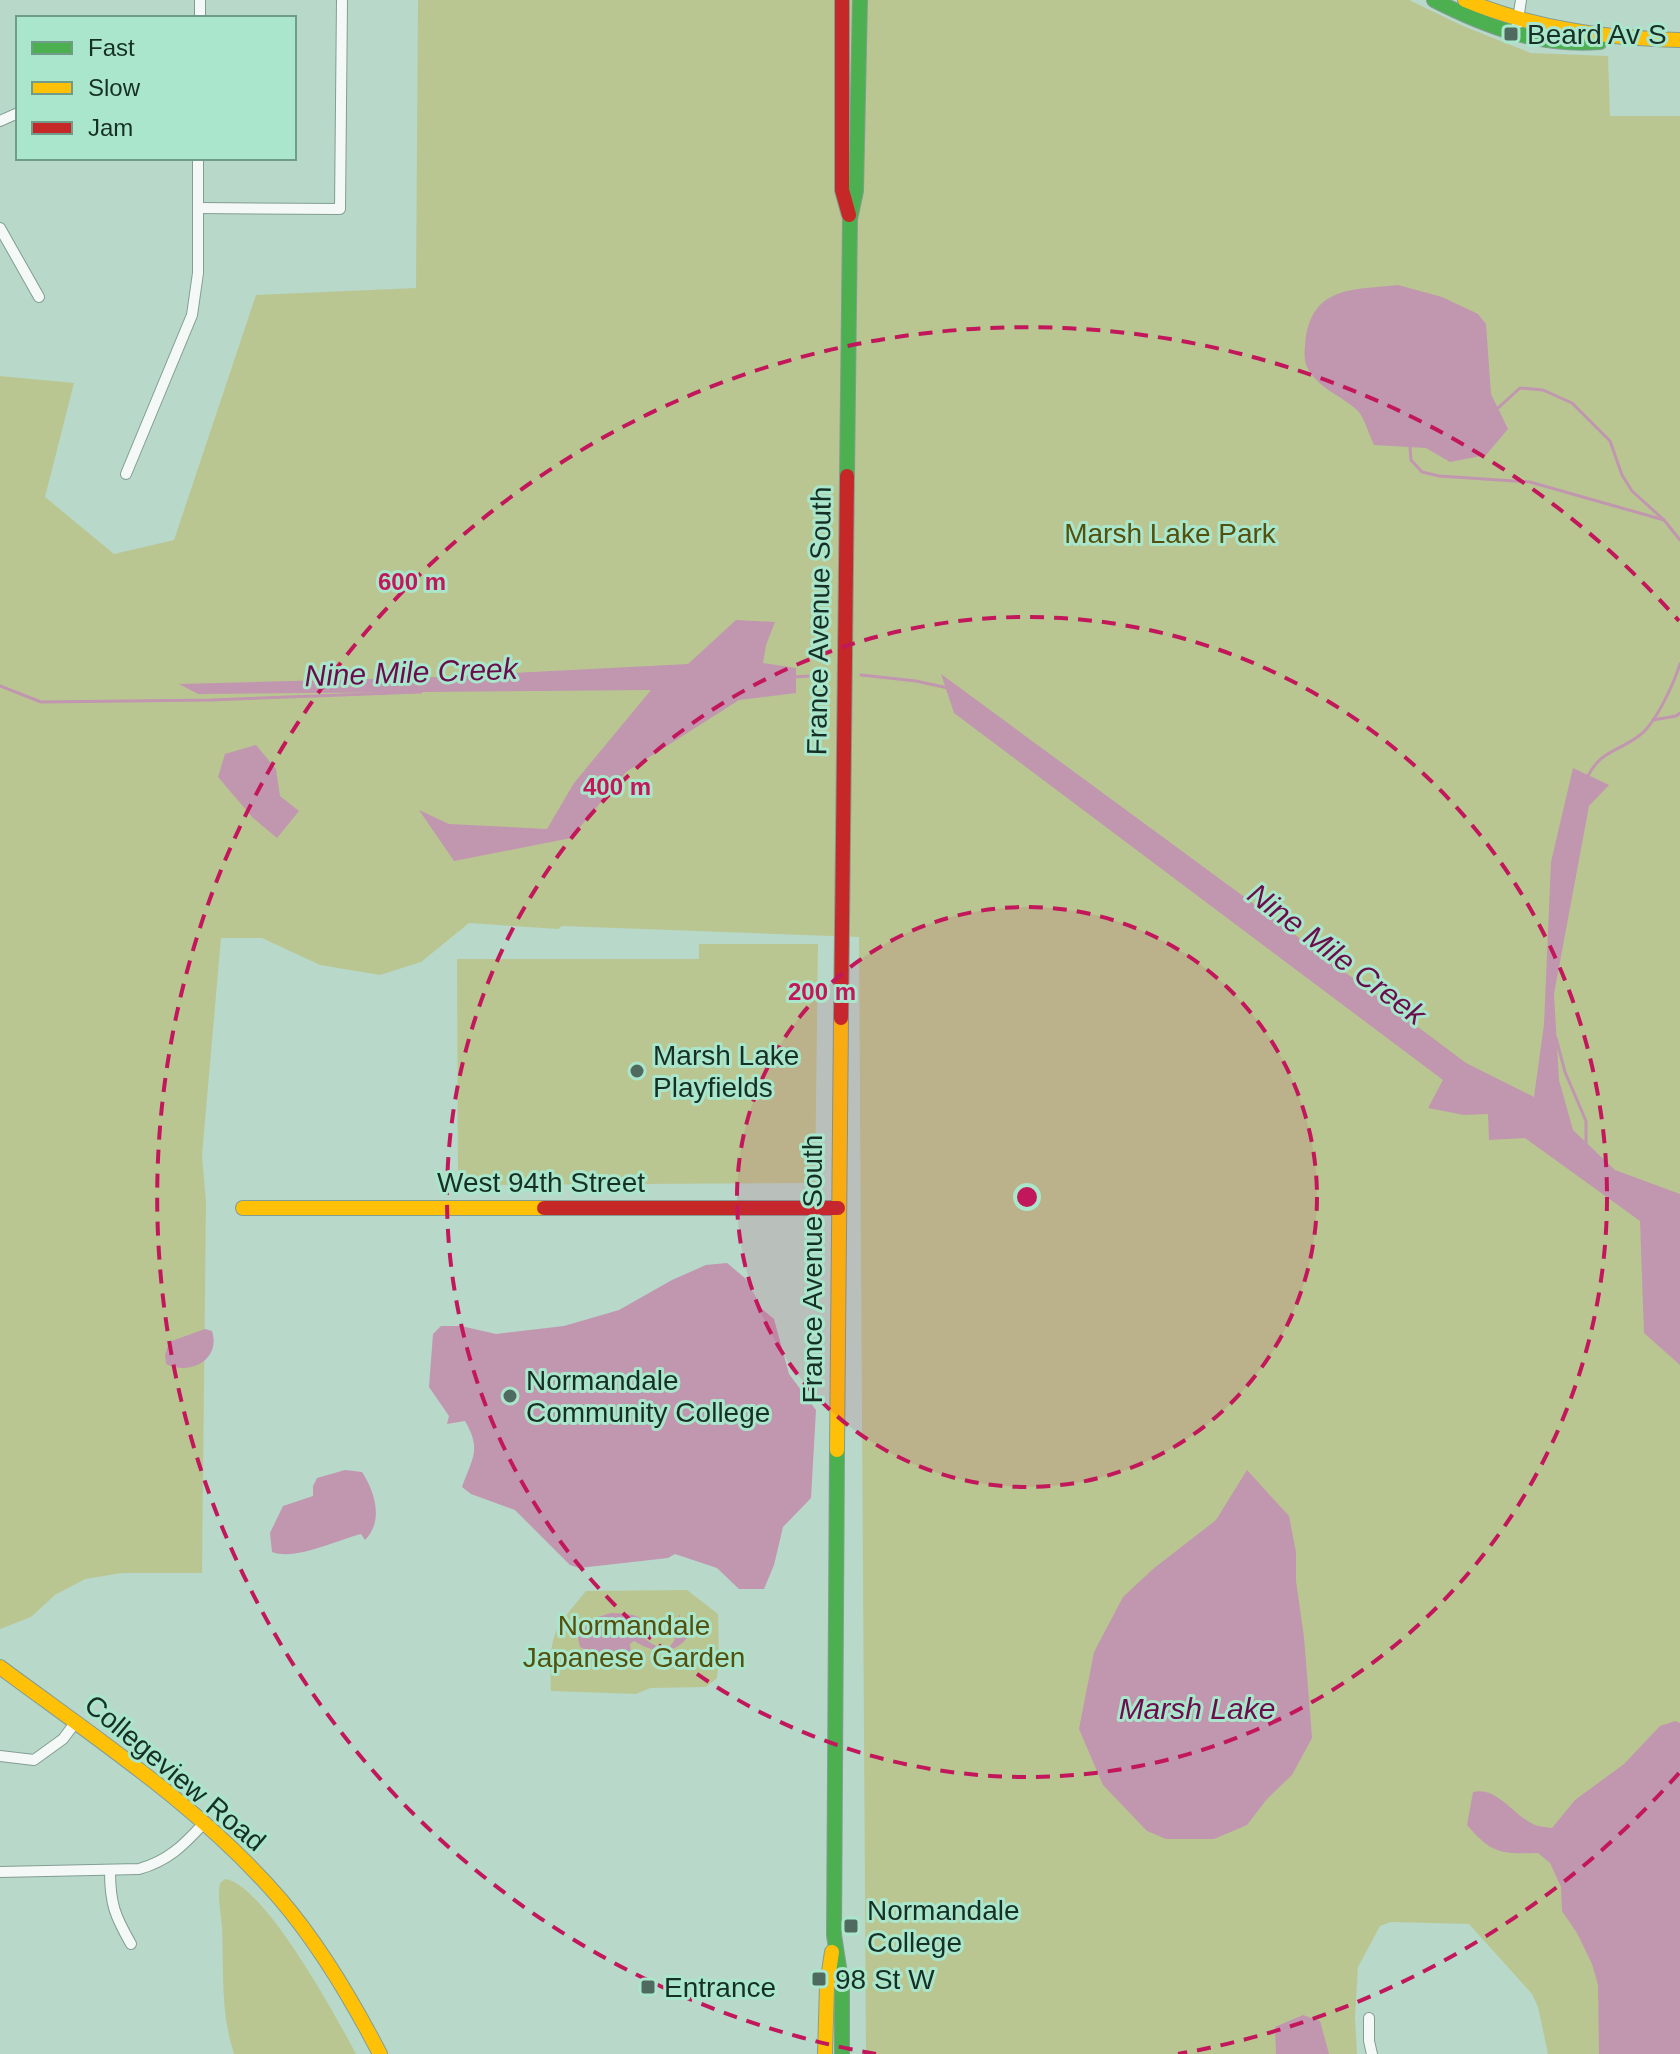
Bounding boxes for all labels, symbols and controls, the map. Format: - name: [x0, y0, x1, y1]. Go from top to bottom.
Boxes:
- legend: [16, 16, 296, 160]
- place label: Beard Av S: [1527, 19, 1667, 50]
- marker: Beard Av S: [1502, 25, 1520, 43]
- text: Fast: [88, 34, 135, 61]
- text: Slow: [88, 74, 141, 101]
- text: Jam: [88, 114, 133, 141]
- street label: France Avenue South: [801, 486, 837, 756]
- park label: Marsh Lake Park: [1064, 518, 1277, 549]
- text: 600 m: [378, 568, 446, 595]
- water label: Nine Mile Creek: [304, 652, 520, 692]
- text: 400 m: [583, 773, 651, 800]
- water label: Nine Mile Creek: [1242, 877, 1434, 1033]
- text: 200 m: [788, 978, 856, 1005]
- place label: Marsh Lake Playfields: [653, 1040, 799, 1103]
- marker: Marsh Lake Playfields: [628, 1062, 646, 1080]
- street label: France Avenue South: [797, 1135, 828, 1403]
- street label: West 94th Street: [437, 1167, 645, 1198]
- centre of rings: [1013, 1183, 1041, 1211]
- place label: Normandale Community College: [526, 1365, 770, 1428]
- marker: Normandale Community College: [501, 1387, 519, 1405]
- park label: Normandale Japanese Garden: [523, 1610, 745, 1673]
- street label: Collegeview Road: [79, 1689, 271, 1857]
- water label: Marsh Lake: [1119, 1692, 1275, 1725]
- place label: Normandale College: [867, 1895, 1020, 1958]
- marker: Normandale College: [842, 1917, 860, 1935]
- place label: 98 St W: [835, 1964, 935, 1995]
- marker: 98 St W: [810, 1970, 828, 1988]
- place label: Entrance: [664, 1972, 776, 2003]
- marker: Entrance: [639, 1978, 657, 1996]

